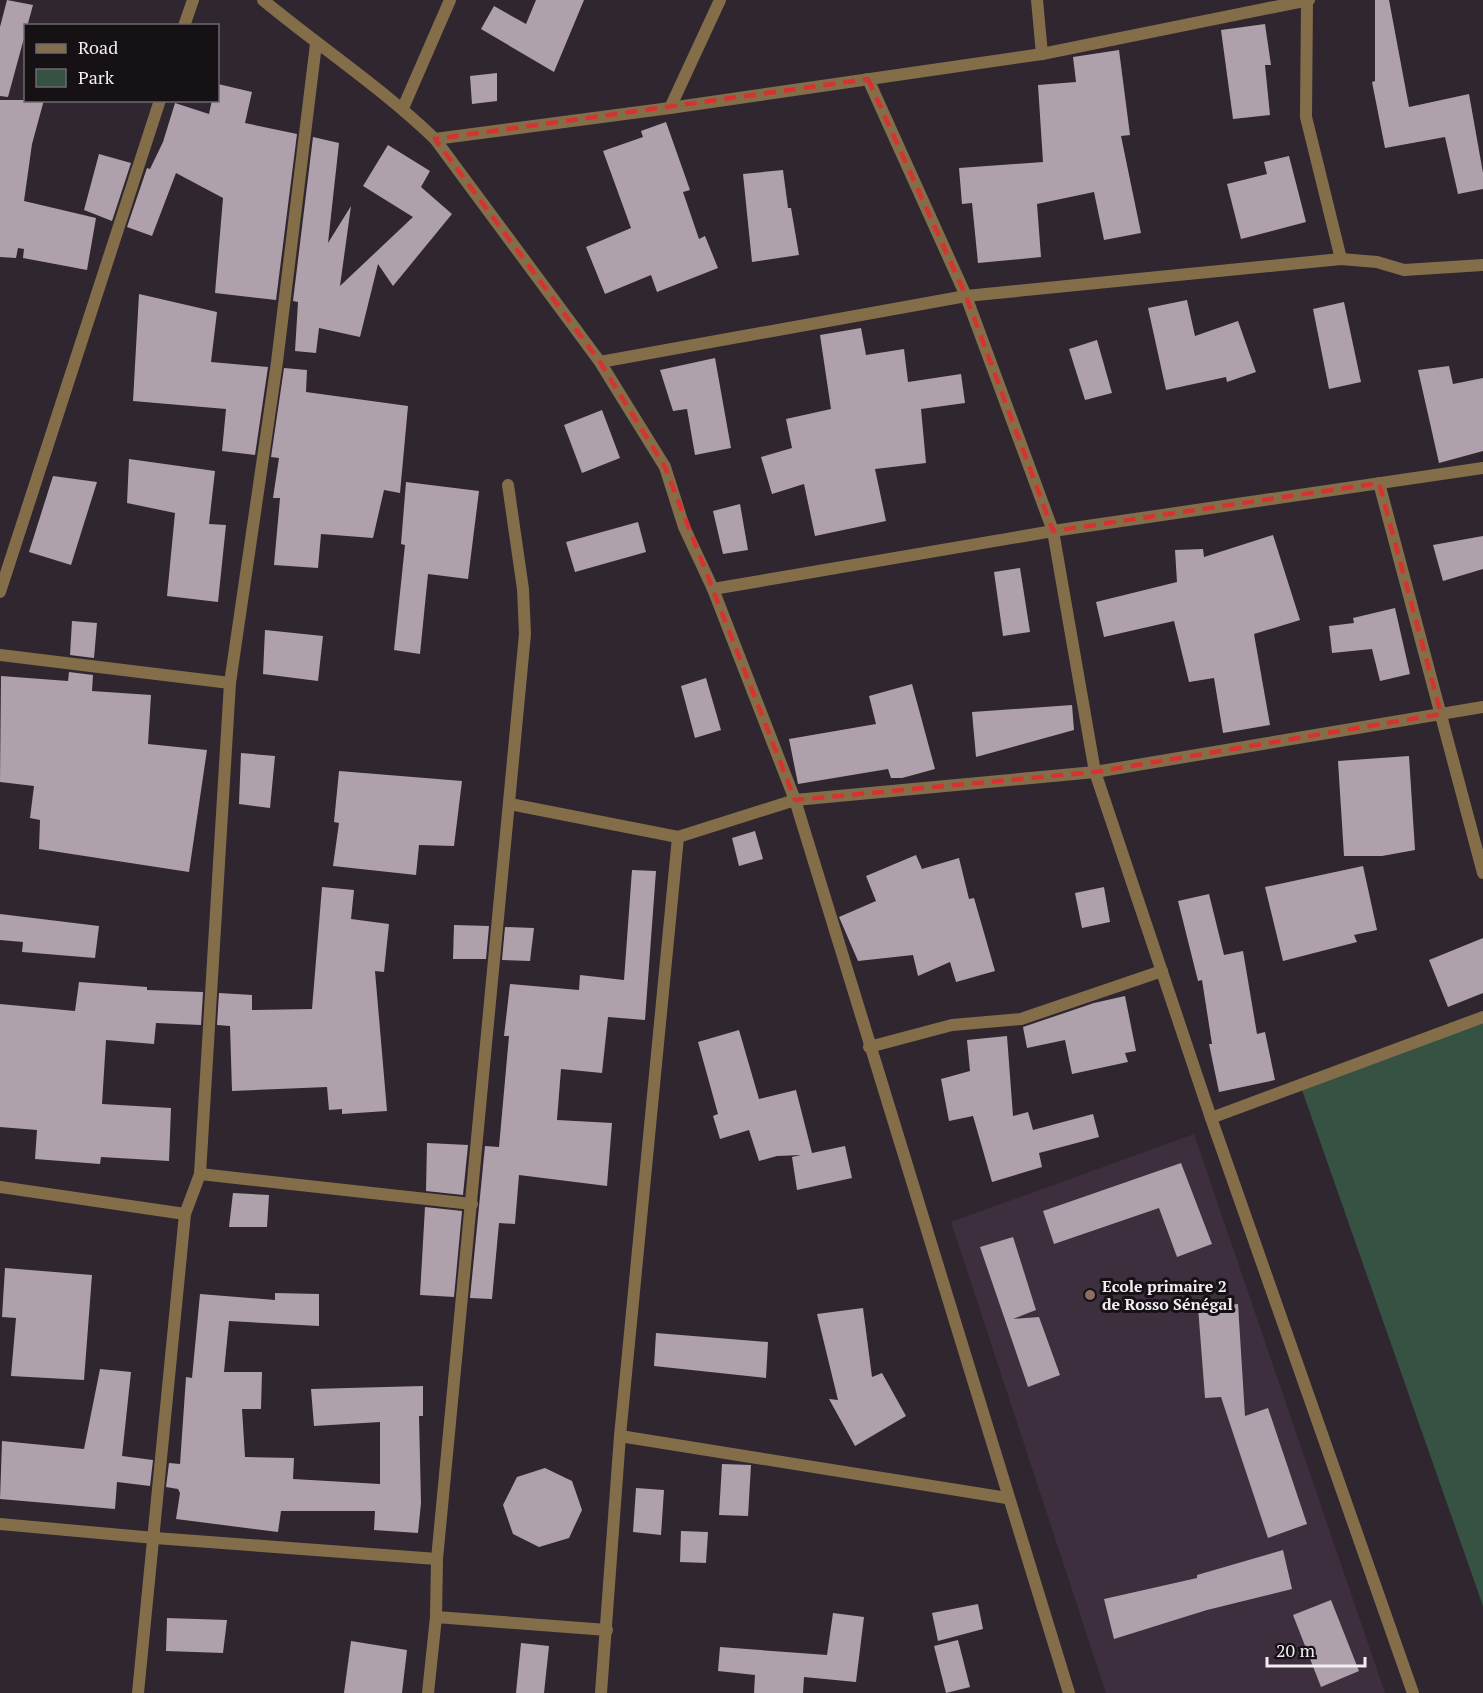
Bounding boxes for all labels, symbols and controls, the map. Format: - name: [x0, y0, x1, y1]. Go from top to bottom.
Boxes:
- legend: [24, 24, 219, 102]
- text: Road: [78, 35, 118, 59]
- text: Park: [78, 65, 115, 89]
- place label: Ecole primaire 2 de Rosso Sénégal: [1102, 1275, 1233, 1315]
- marker: Ecole primaire 2 de Rosso Sénégal: [1083, 1288, 1097, 1302]
- scale bar: [1267, 1630, 1364, 1668]
- text: 20 m: [1276, 1638, 1316, 1662]

